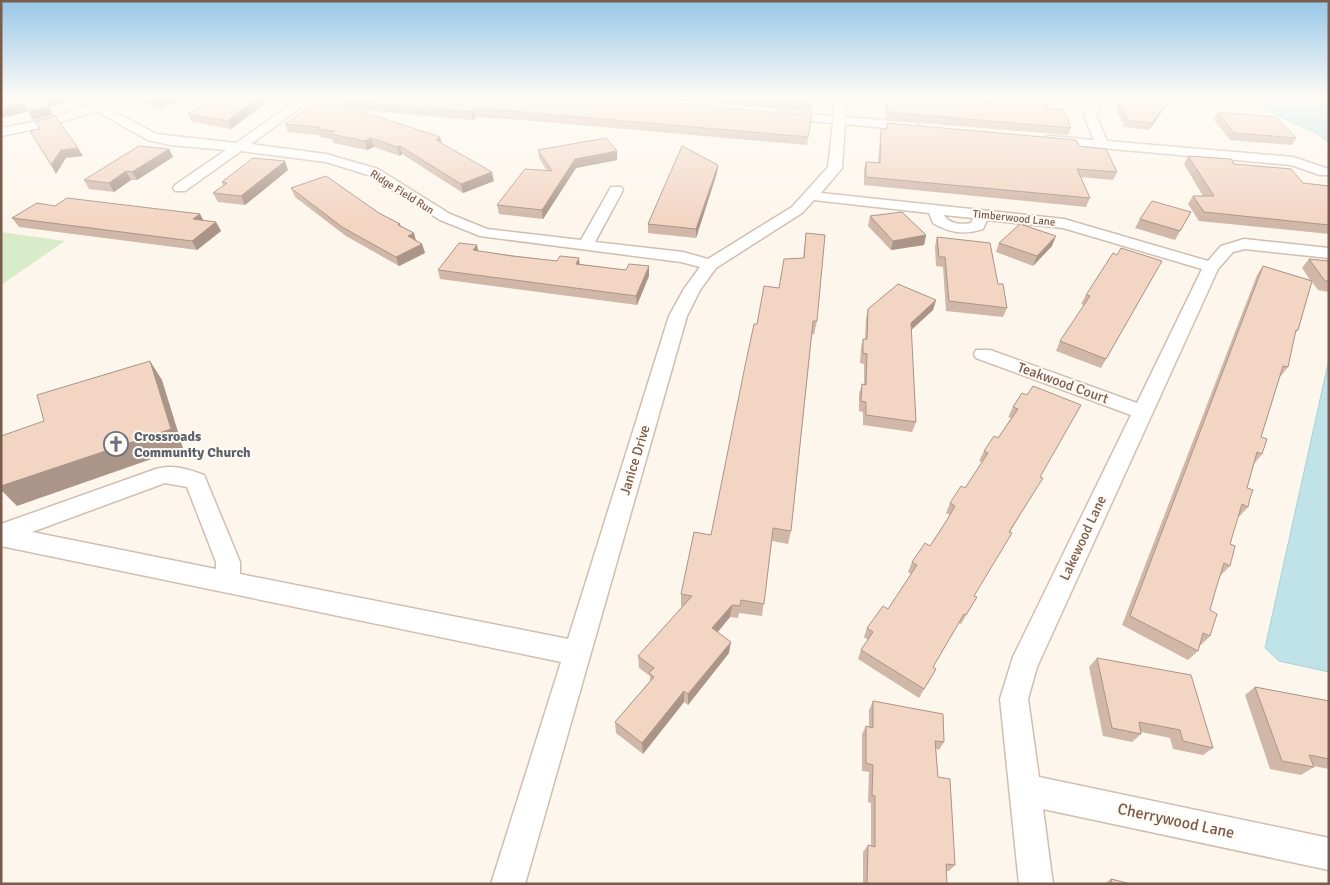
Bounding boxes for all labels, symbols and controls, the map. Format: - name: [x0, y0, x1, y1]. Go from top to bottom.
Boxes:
- street label: Ridge Field Run: [368, 167, 436, 217]
- street label: Timberwood Lane: [972, 207, 1056, 229]
- street label: Teakwood Court: [1015, 359, 1111, 407]
- street label: Janice Drive: [616, 423, 654, 497]
- place label: Crossroads Community Church: [134, 428, 251, 461]
- church icon: Crossroads Community Church: [103, 431, 129, 457]
- street label: Lakewood Lane: [1056, 493, 1110, 583]
- street label: Cherrywood Lane: [1116, 799, 1236, 843]

